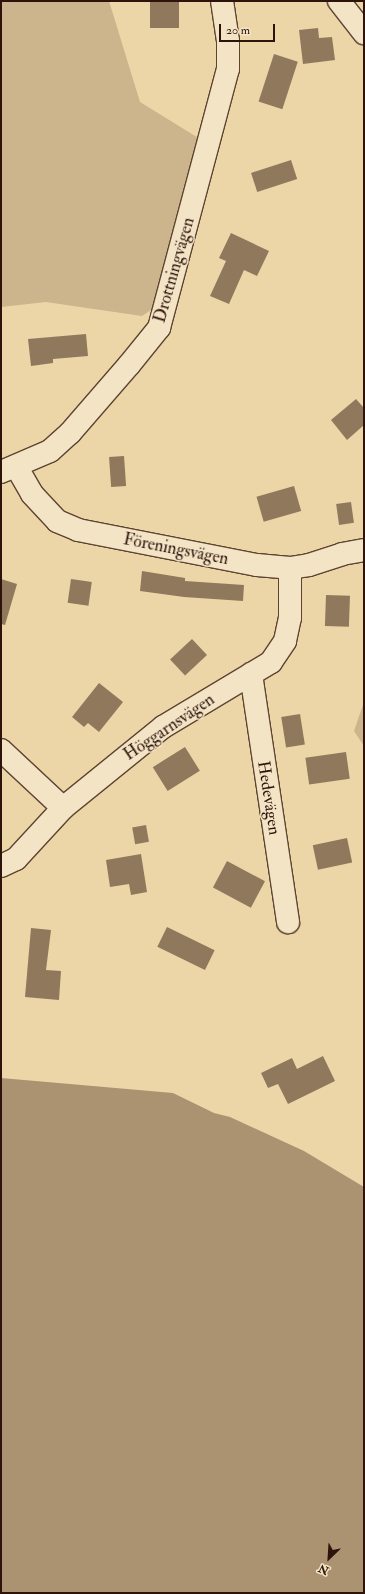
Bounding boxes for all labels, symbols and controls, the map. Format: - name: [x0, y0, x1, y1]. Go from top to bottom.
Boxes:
- scale bar: [221, 16, 277, 42]
- text: 20 m: [226, 23, 250, 38]
- street label: Drottningvägen: [149, 215, 199, 325]
- street label: Föreningsvägen: [122, 529, 230, 569]
- street label: Höggarnsvägen: [120, 689, 218, 765]
- street label: Hedevägen: [253, 759, 285, 837]
- north arrow: [309, 1538, 349, 1578]
- text: N: [317, 1561, 331, 1577]

